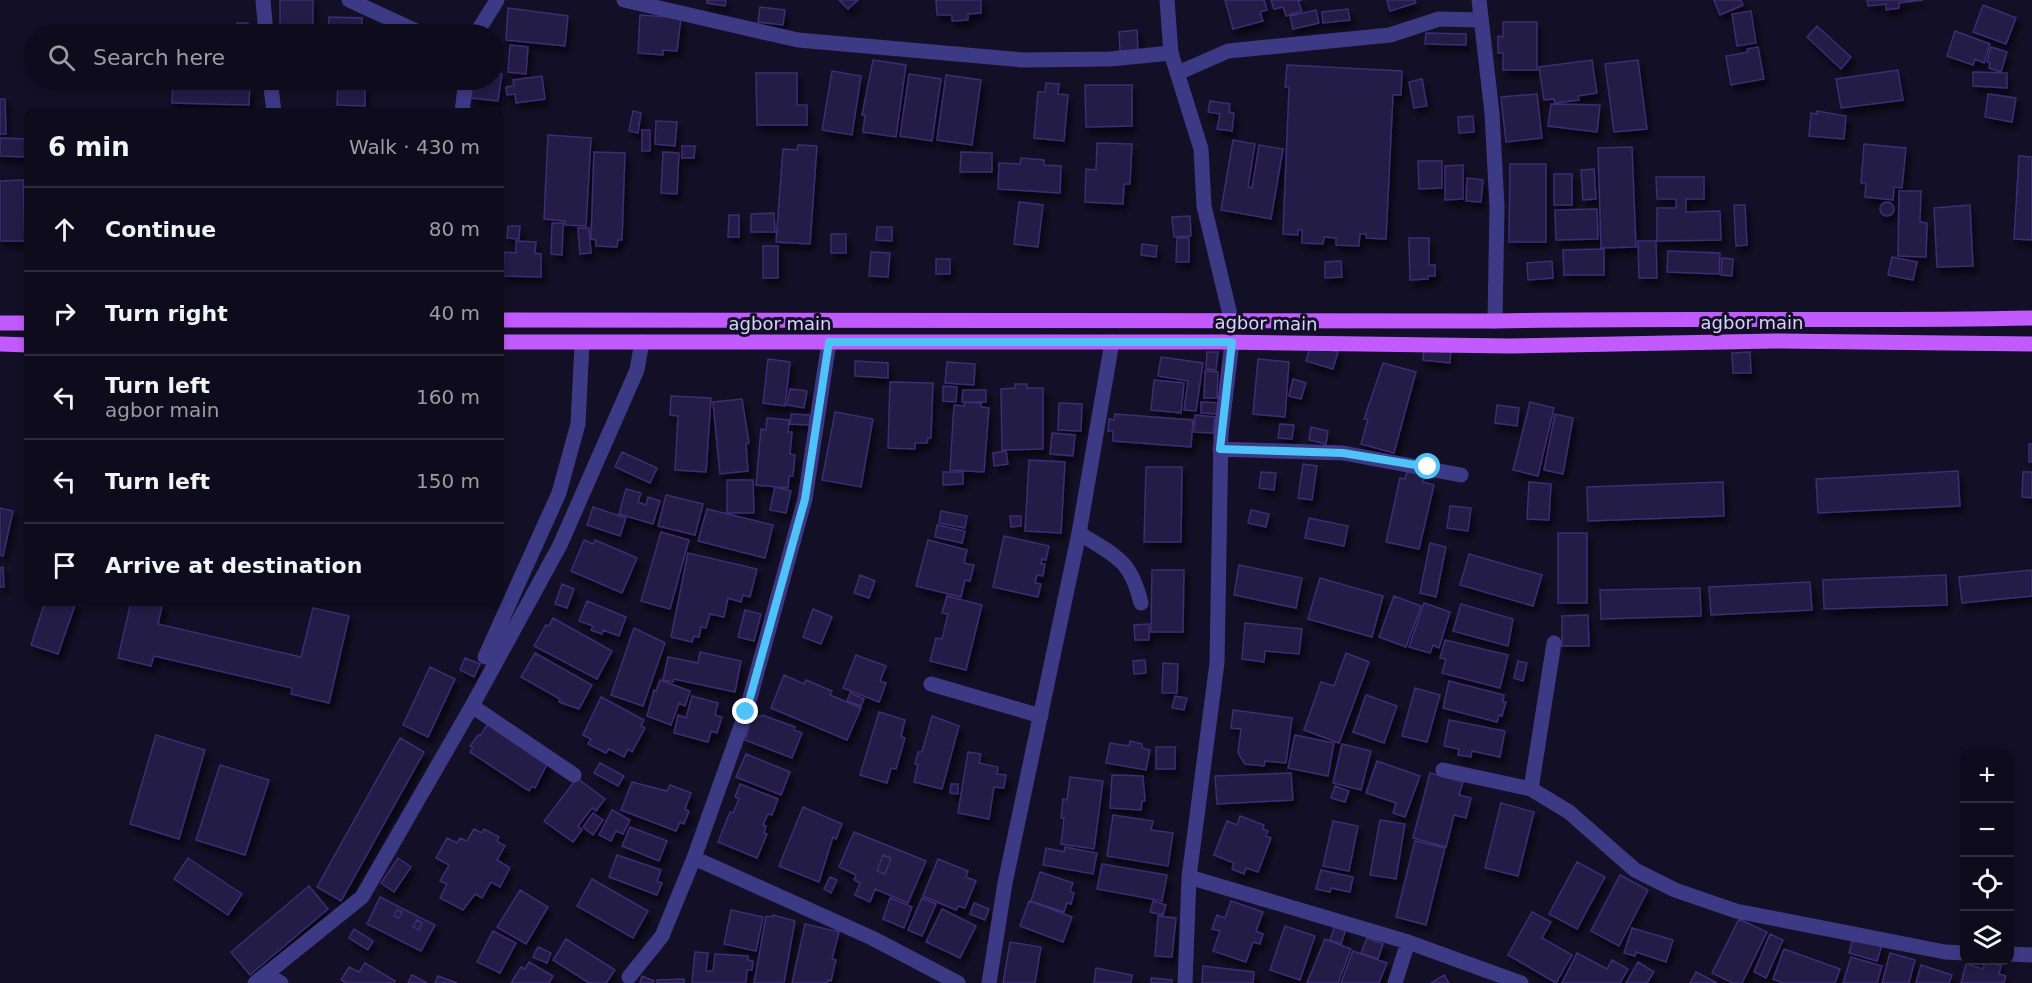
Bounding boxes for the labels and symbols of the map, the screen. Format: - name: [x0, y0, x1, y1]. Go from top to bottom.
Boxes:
- street label: agbor main: [1214, 312, 1318, 334]
- street label: agbor main: [1701, 312, 1804, 333]
- street label: agbor main: [729, 313, 832, 334]
- route start: [1414, 453, 1440, 479]
- route end: [732, 698, 758, 724]

